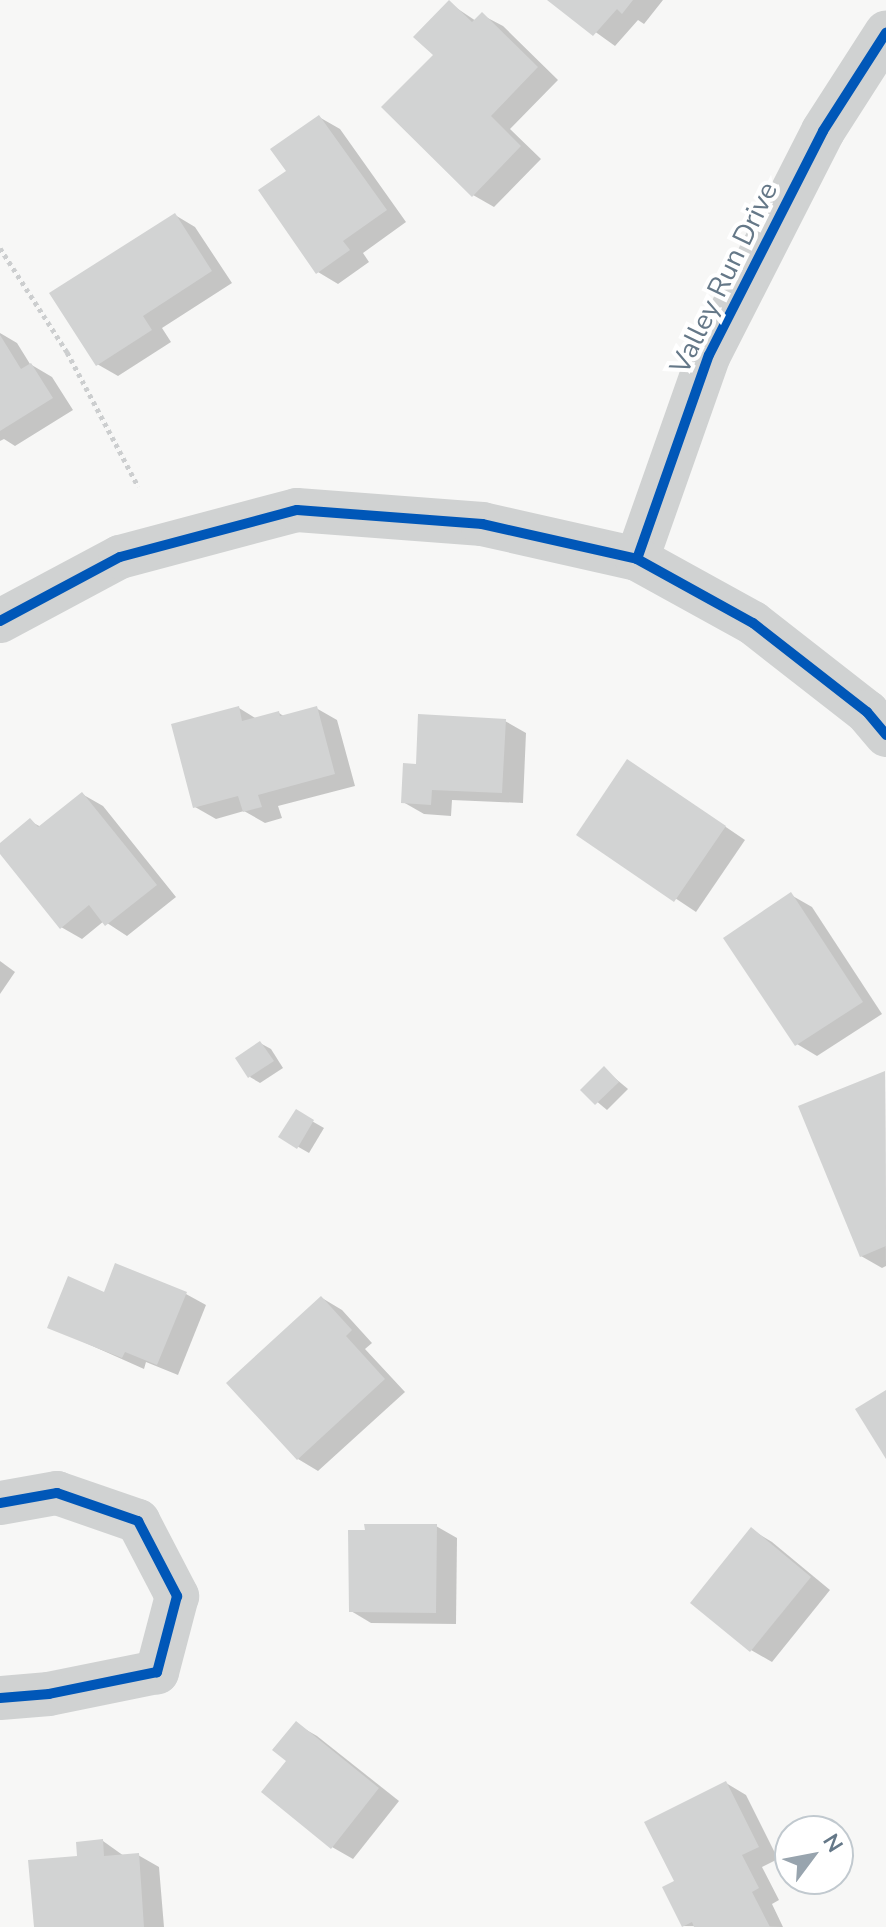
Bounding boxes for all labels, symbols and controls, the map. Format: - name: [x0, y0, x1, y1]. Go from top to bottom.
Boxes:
- street label: Valley Run Drive: [663, 177, 785, 379]
- north arrow: [774, 1815, 854, 1895]
- text: N: [816, 1828, 850, 1858]

